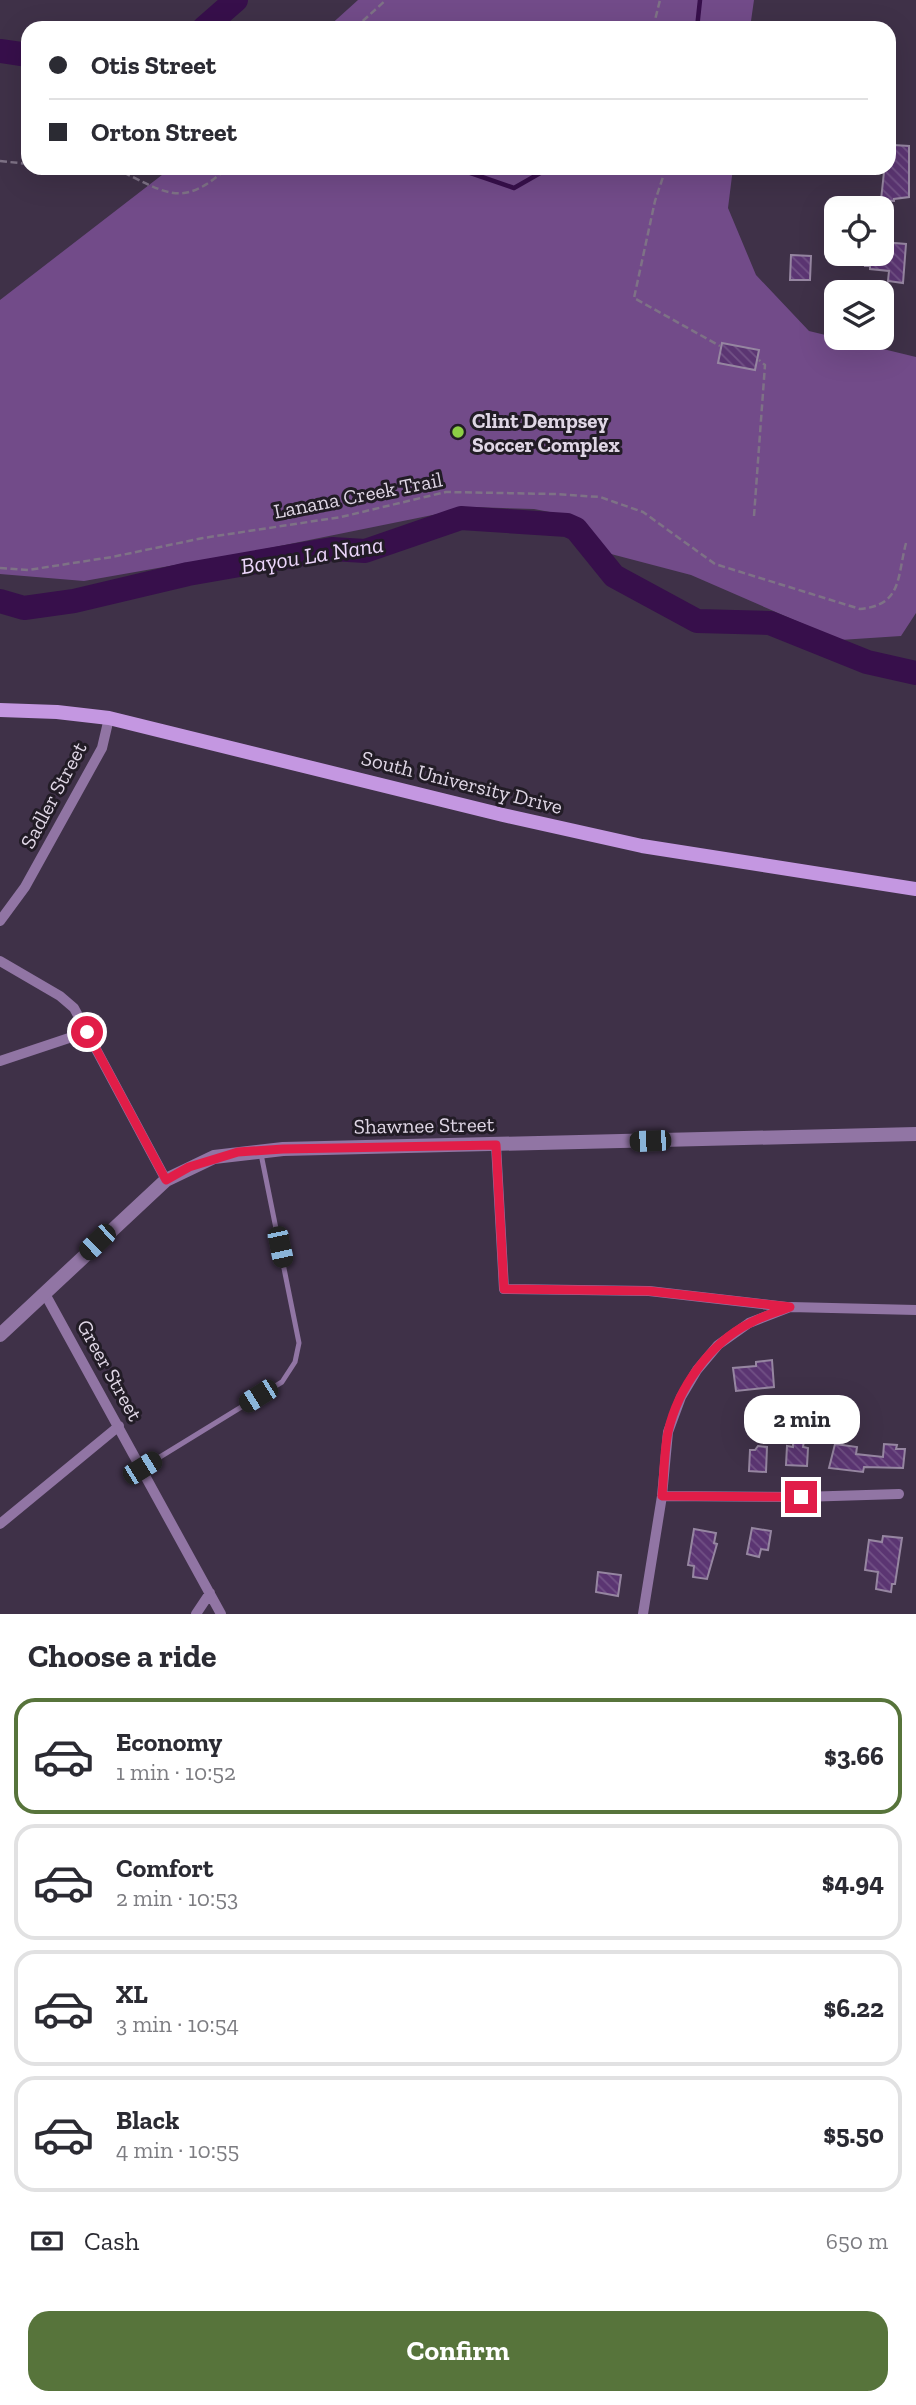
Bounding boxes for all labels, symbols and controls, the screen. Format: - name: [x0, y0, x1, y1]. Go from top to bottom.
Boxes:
- text: Otis Street: [91, 49, 216, 81]
- text: Orton Street: [91, 116, 237, 148]
- map controls: [824, 196, 894, 350]
- button: locate: [824, 196, 894, 266]
- button: layers: [824, 280, 894, 350]
- place label: Clint Dempsey Soccer Complex: [472, 408, 620, 457]
- marker: Clint Dempsey Soccer Complex: [450, 424, 466, 440]
- street label: Lanana Creek Trail: [272, 466, 445, 524]
- water label: Bayou La Nana: [239, 530, 385, 580]
- street label: Sadler Street: [15, 737, 92, 852]
- street label: South University Drive: [359, 745, 565, 819]
- route start: [71, 1016, 103, 1048]
- street label: Shawnee Street: [353, 1111, 495, 1139]
- car: [629, 1130, 672, 1152]
- car: [75, 1220, 120, 1264]
- car: [266, 1224, 295, 1270]
- street label: Greer Street: [72, 1315, 148, 1425]
- car: [235, 1376, 282, 1416]
- callout: 2 min: [743, 1396, 859, 1444]
- text: 2 min: [773, 1405, 831, 1433]
- car: [119, 1448, 166, 1488]
- route end: [785, 1481, 817, 1513]
- text: Choose a ride: [28, 1637, 216, 1675]
- icon: car: [32, 1725, 95, 1788]
- text: Economy: [116, 1726, 222, 1758]
- text: $3.66: [824, 1740, 884, 1772]
- text: 1 min · 10:52: [116, 1758, 236, 1786]
- icon: car: [32, 1851, 95, 1914]
- text: Comfort: [116, 1852, 213, 1884]
- text: $4.94: [822, 1866, 884, 1898]
- text: 2 min · 10:53: [116, 1884, 238, 1912]
- icon: car: [32, 1977, 95, 2040]
- text: XL: [116, 1978, 148, 2010]
- text: $6.22: [823, 1992, 884, 2024]
- text: 3 min · 10:54: [116, 2010, 239, 2038]
- icon: car: [32, 2103, 95, 2166]
- text: Black: [116, 2104, 179, 2136]
- text: $5.50: [823, 2118, 884, 2150]
- text: 4 min · 10:55: [116, 2136, 239, 2164]
- icon: cash: [28, 2222, 66, 2260]
- text: Cash: [84, 2225, 139, 2257]
- text: 650 m: [826, 2227, 888, 2255]
- button: Confirm: [28, 2311, 888, 2391]

